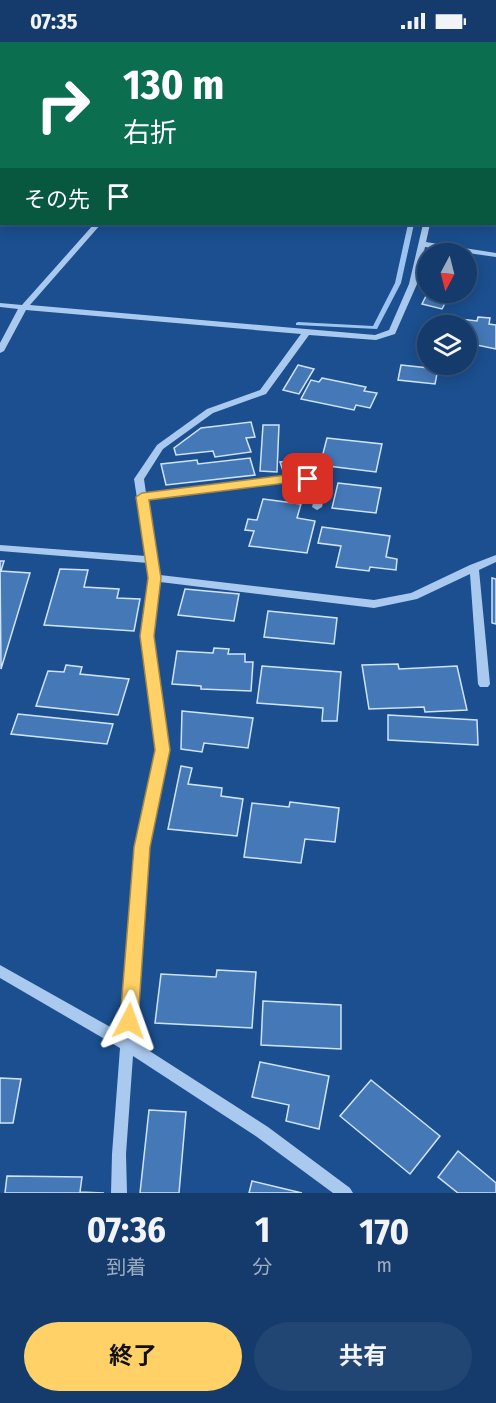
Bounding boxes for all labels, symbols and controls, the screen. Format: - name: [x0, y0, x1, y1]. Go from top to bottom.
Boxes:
- text: 07:35: [30, 8, 78, 35]
- text: 130 m: [123, 60, 224, 110]
- icon: right: [24, 66, 102, 144]
- text: 右折: [123, 117, 177, 149]
- icon: arrive: [102, 180, 135, 213]
- text: その先: [24, 186, 90, 213]
- north arrow: [417, 243, 477, 303]
- map controls: [417, 243, 477, 375]
- button: layers: [417, 315, 477, 375]
- pin: [282, 453, 333, 504]
- icon: arrive: [291, 462, 324, 495]
- position arrow: [97, 989, 161, 1053]
- text: 07:36: [87, 1208, 166, 1252]
- text: 1: [255, 1208, 270, 1252]
- text: 170: [359, 1210, 409, 1254]
- text: m: [377, 1253, 392, 1277]
- text: 到着: [106, 1255, 146, 1279]
- text: 分: [253, 1255, 273, 1279]
- button: 終了: [24, 1322, 242, 1391]
- button: 共有: [254, 1322, 472, 1391]

